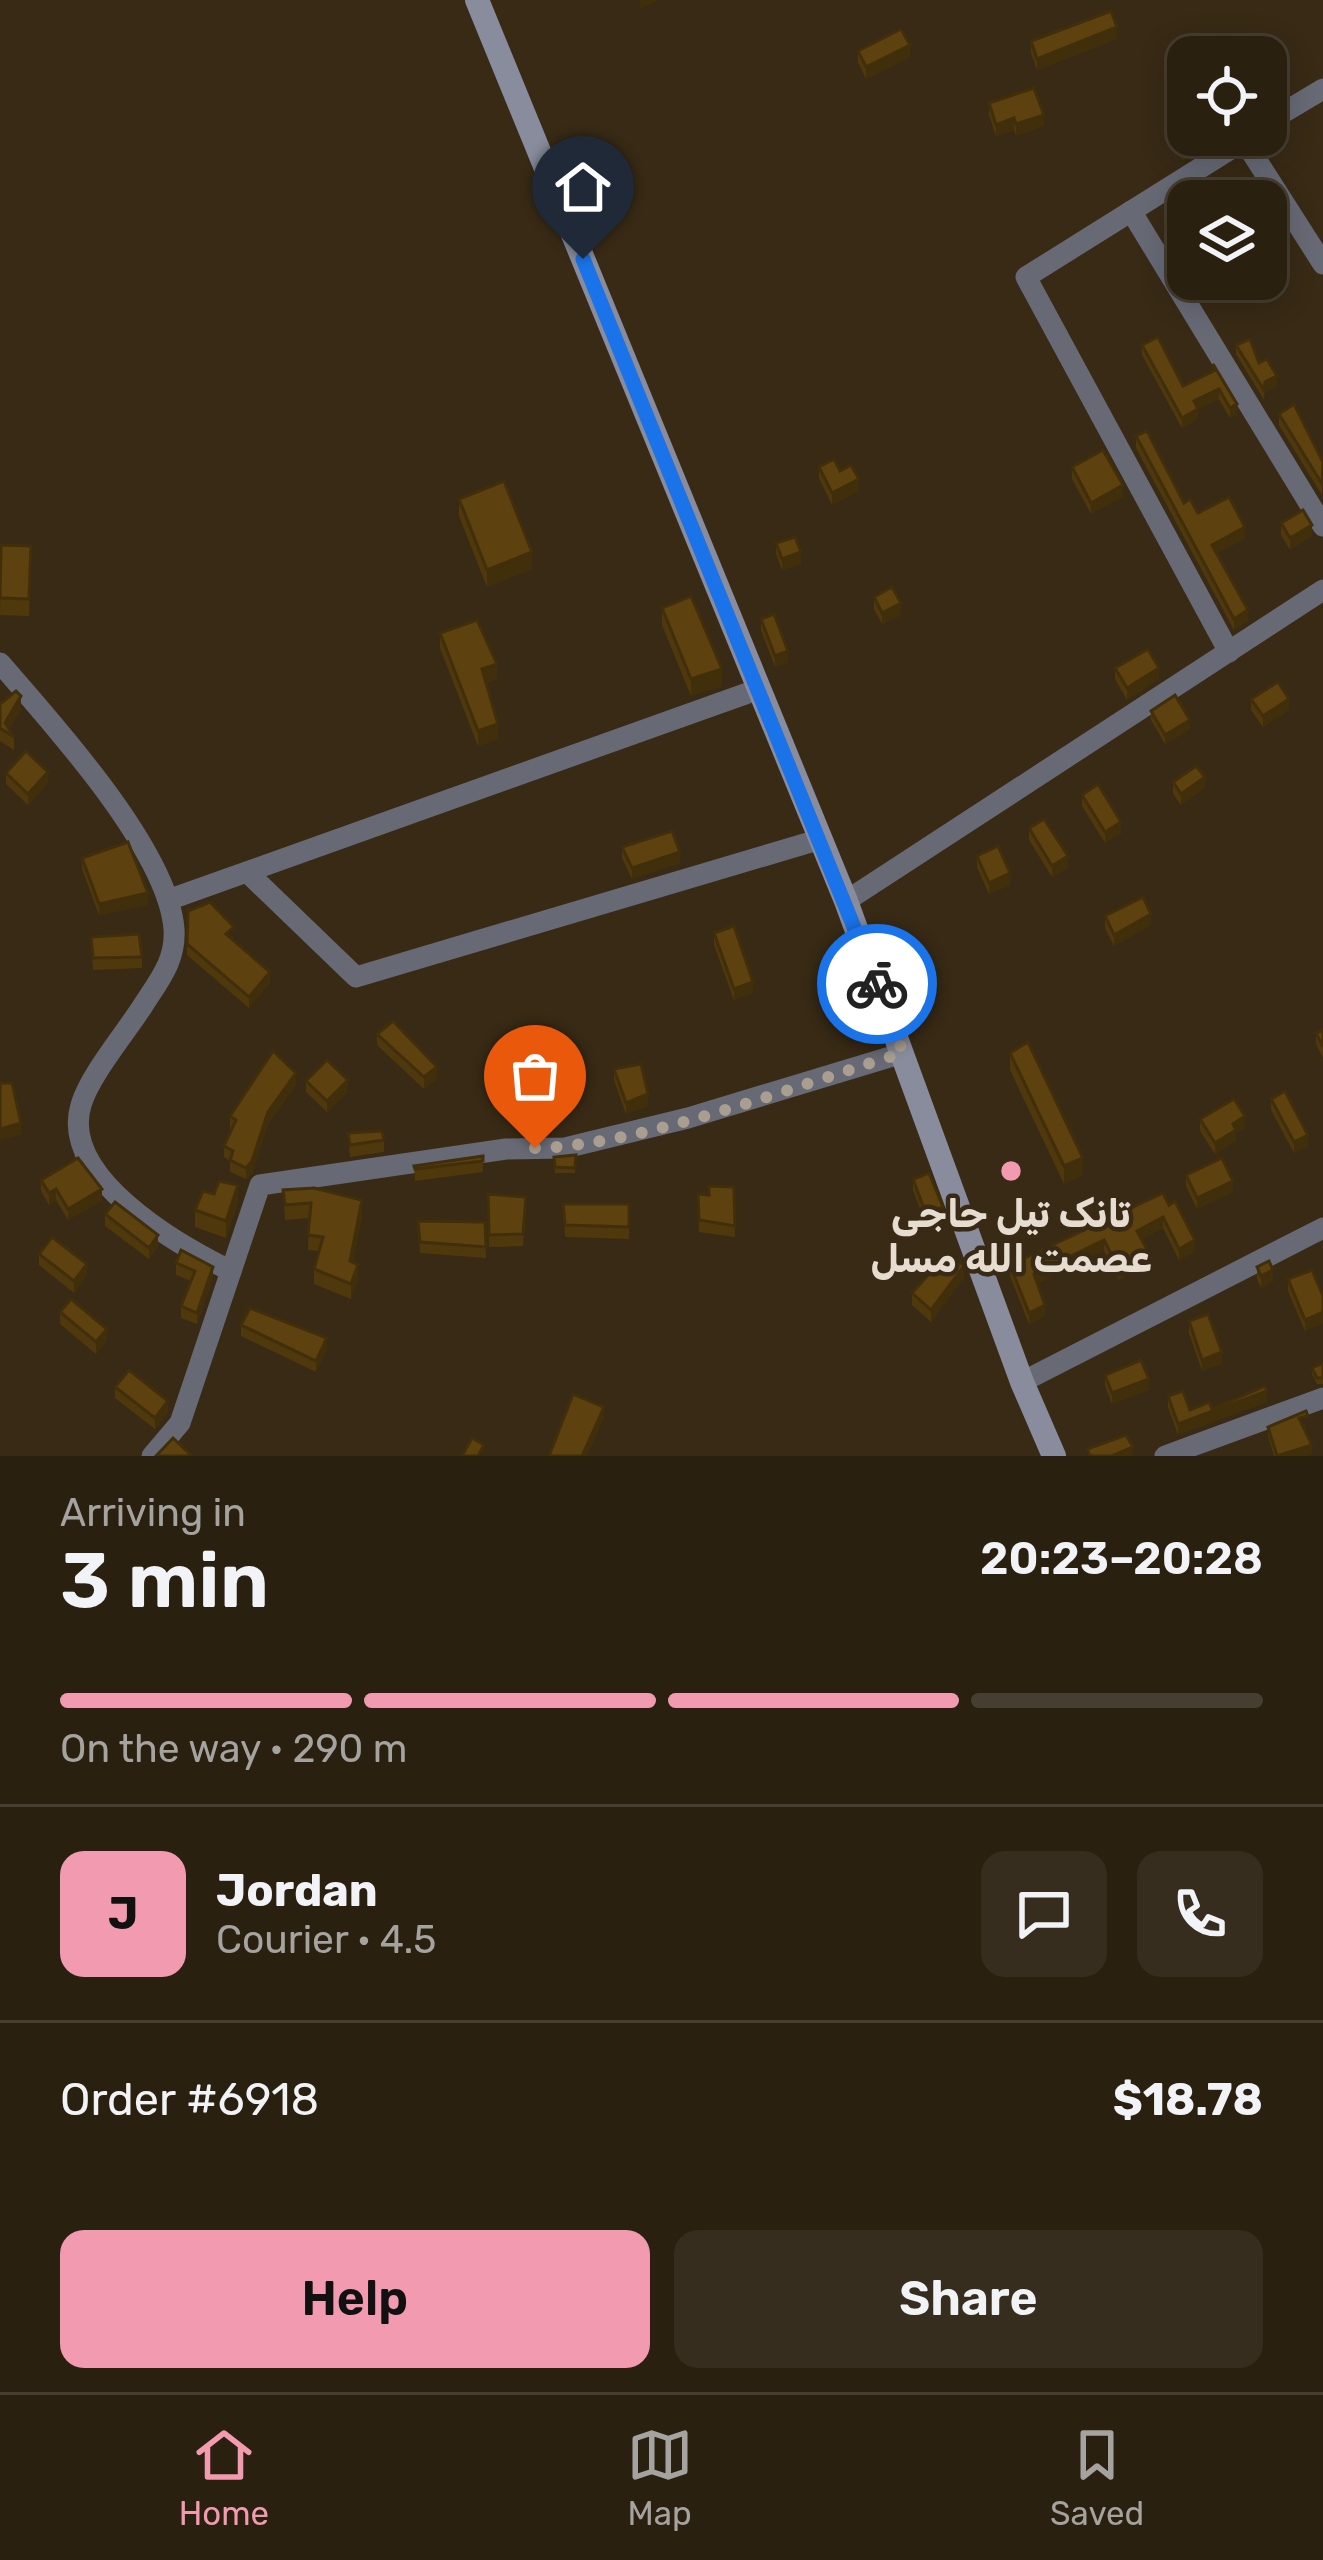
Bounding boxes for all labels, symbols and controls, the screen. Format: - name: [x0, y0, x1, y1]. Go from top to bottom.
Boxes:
- map controls: [1167, 36, 1287, 300]
- button: locate: [1167, 36, 1287, 156]
- pin: [532, 136, 634, 259]
- icon: home: [550, 154, 616, 220]
- button: layers: [1167, 180, 1287, 300]
- courier: [817, 924, 937, 1044]
- icon: bike: [844, 951, 910, 1017]
- pin: [484, 1025, 586, 1148]
- icon: bag: [502, 1043, 568, 1109]
- marker: تانک تیل حاجی عصمت الله مسل: [998, 1158, 1024, 1184]
- place label: تانک تیل حاجی عصمت الله مسل: [871, 1191, 1152, 1282]
- text: Arriving in: [60, 1490, 246, 1536]
- text: 20:23–20:28: [980, 1532, 1263, 1585]
- text: 3 min: [60, 1534, 269, 1627]
- text: On the way · 290 m: [60, 1726, 408, 1772]
- button: chat: [981, 1851, 1107, 1977]
- button: phone: [1137, 1851, 1263, 1977]
- text: Jordan: [216, 1864, 378, 1917]
- text: J: [108, 1887, 138, 1940]
- text: Courier · 4.5: [216, 1917, 436, 1963]
- text: Order #6918: [60, 2073, 319, 2126]
- text: $18.78: [1113, 2073, 1263, 2126]
- button: Help: [60, 2230, 650, 2368]
- button: Share: [674, 2230, 1263, 2368]
- tab: Home: [179, 2422, 269, 2533]
- tab: Map: [627, 2422, 693, 2533]
- tab: Saved: [1050, 2422, 1144, 2533]

